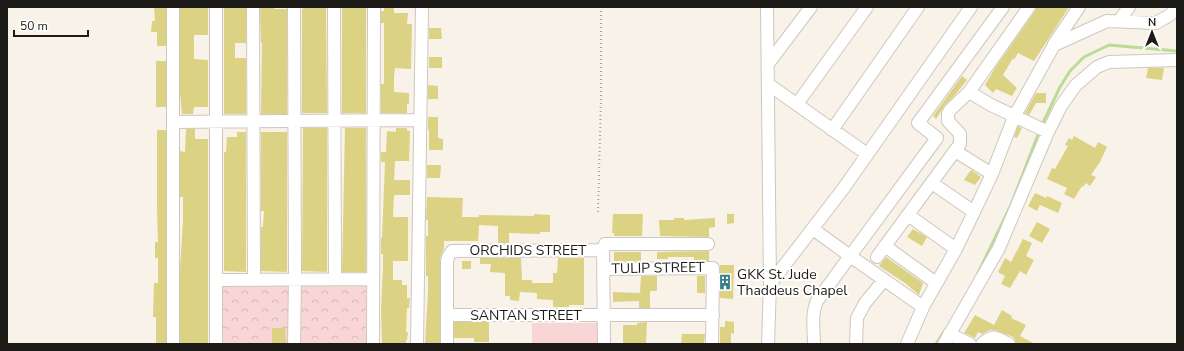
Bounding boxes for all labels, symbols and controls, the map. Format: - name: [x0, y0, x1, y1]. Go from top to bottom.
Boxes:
- scale bar: [14, 12, 88, 38]
- north arrow: [1132, 12, 1172, 52]
- text: N: [1148, 15, 1156, 30]
- text: 50 m: [20, 18, 48, 34]
- street label: ORCHIDS STREET: [469, 241, 587, 260]
- street label: TULIP STREET: [611, 258, 705, 278]
- place label: GKK St. Jude Thaddeus Chapel: [737, 265, 848, 300]
- building icon: GKK St. Jude Thaddeus Chapel: [716, 273, 734, 291]
- street label: SANTAN STREET: [470, 306, 582, 325]

